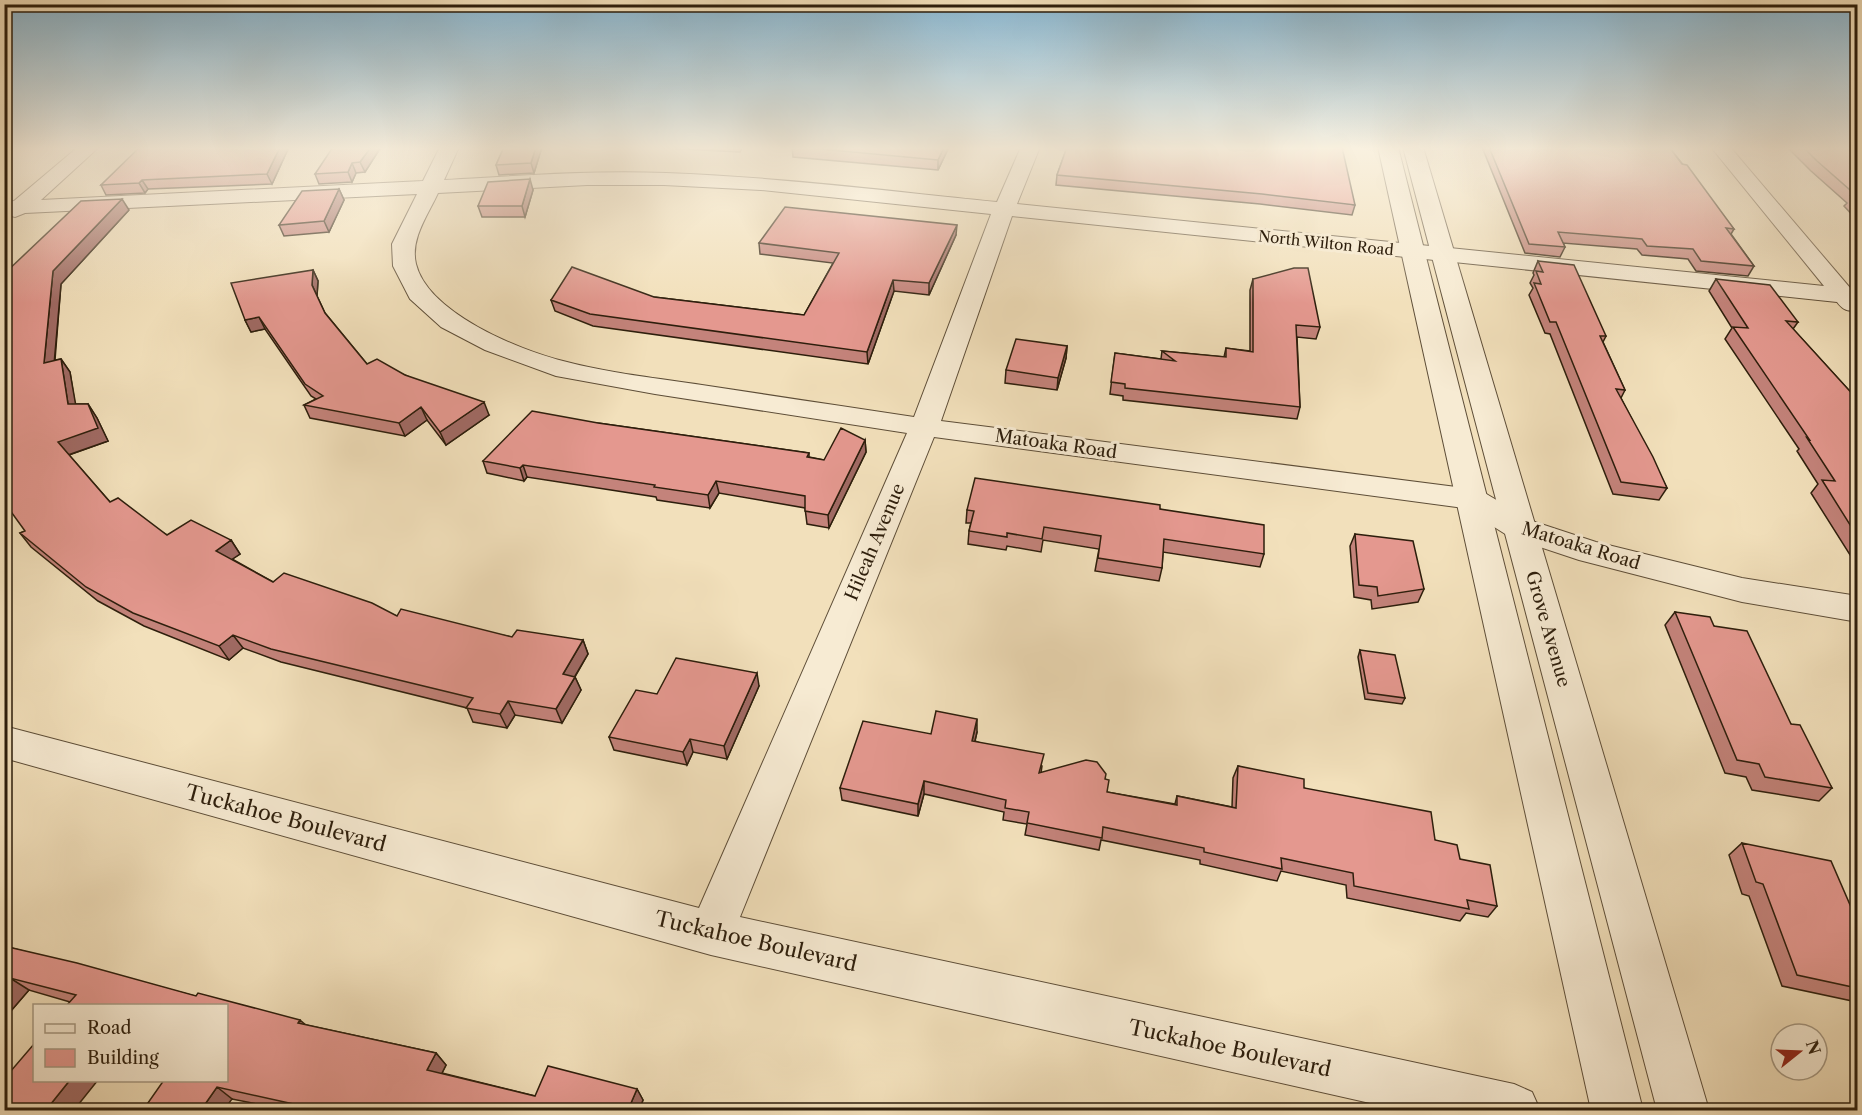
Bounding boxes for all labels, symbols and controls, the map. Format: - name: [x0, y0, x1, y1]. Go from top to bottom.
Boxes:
- street label: North Wilton Road: [1257, 226, 1395, 260]
- street label: Matoaka Road: [994, 425, 1118, 463]
- street label: Hileah Avenue: [840, 480, 910, 604]
- street label: Matoaka Road: [1519, 517, 1643, 575]
- street label: Grove Avenue: [1521, 568, 1575, 690]
- street label: Tuckahoe Boulevard: [183, 779, 389, 857]
- street label: Tuckahoe Boulevard: [653, 906, 860, 976]
- legend: [33, 1004, 228, 1082]
- street label: Tuckahoe Boulevard: [1126, 1014, 1334, 1082]
- text: Road: [87, 1017, 132, 1039]
- north arrow: [1769, 1022, 1829, 1082]
- text: N: [1802, 1038, 1825, 1057]
- text: Building: [87, 1047, 159, 1069]

